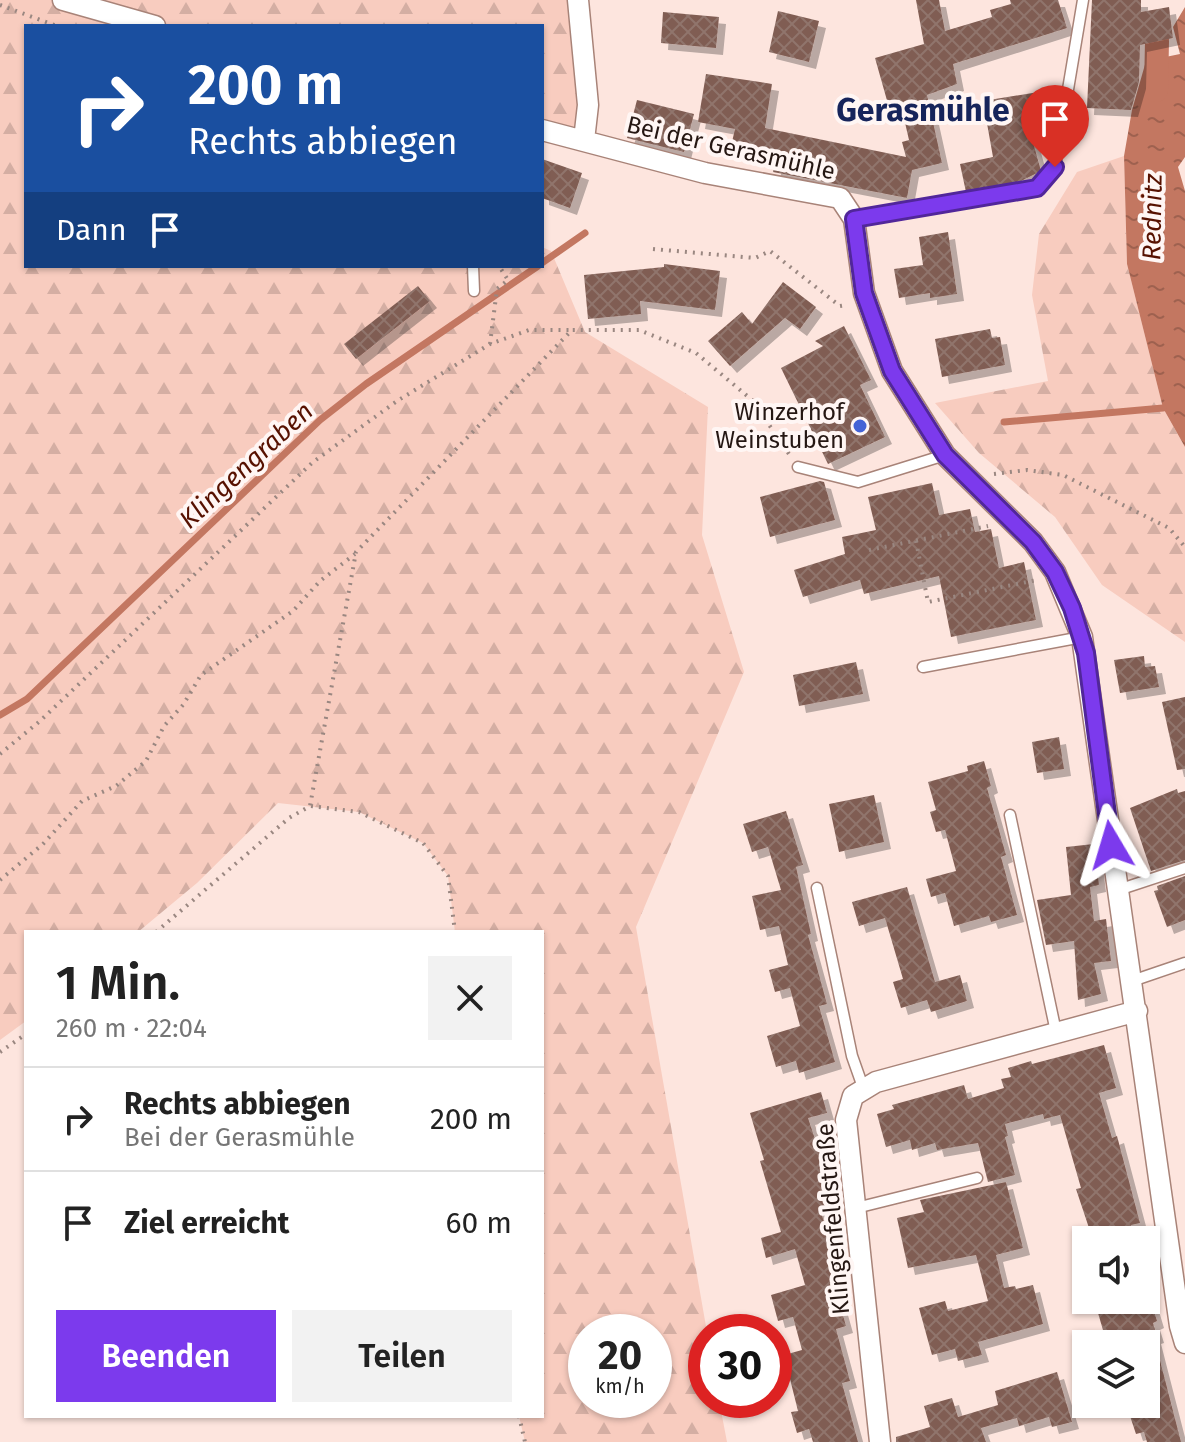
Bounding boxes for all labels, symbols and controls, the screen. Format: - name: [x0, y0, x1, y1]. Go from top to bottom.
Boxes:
- text: 200 m: [188, 52, 343, 119]
- icon: right: [56, 56, 160, 160]
- pin: [1021, 85, 1089, 167]
- district label: Gerasmühle: [836, 91, 1010, 129]
- icon: arrive: [1033, 97, 1077, 141]
- street label: Bei der Gerasmühle: [624, 110, 838, 186]
- text: Rechts abbiegen: [188, 120, 458, 164]
- water label: Rednitz: [1136, 173, 1169, 261]
- icon: arrive: [143, 208, 187, 252]
- text: Dann: [56, 212, 127, 248]
- water label: Klingengraben: [173, 396, 320, 535]
- place label: Winzerhof Weinstuben: [715, 398, 846, 454]
- marker: Winzerhof Weinstuben: [851, 417, 869, 435]
- position arrow: [1069, 803, 1153, 887]
- text: 1 Min.: [56, 954, 180, 1012]
- button: close: [428, 956, 512, 1040]
- text: 260 m · 22:04: [56, 1013, 207, 1044]
- text: Rechts abbiegen: [124, 1086, 351, 1122]
- icon: right: [56, 1097, 100, 1141]
- text: 200 m: [430, 1101, 512, 1137]
- text: Bei der Gerasmühle: [124, 1122, 355, 1153]
- street label: Klingenfeldstraße: [811, 1122, 855, 1316]
- icon: arrive: [56, 1201, 100, 1245]
- text: Ziel erreicht: [124, 1205, 289, 1241]
- text: 60 m: [446, 1205, 512, 1241]
- map controls: [1072, 1226, 1160, 1418]
- button: sound: [1072, 1226, 1160, 1314]
- button: Beenden: [56, 1310, 276, 1402]
- button: Teilen: [292, 1310, 512, 1402]
- speed limit sign: 30: [688, 1314, 792, 1418]
- button: layers: [1072, 1330, 1160, 1418]
- text: 20: [598, 1332, 642, 1380]
- text: km/h: [595, 1374, 645, 1398]

